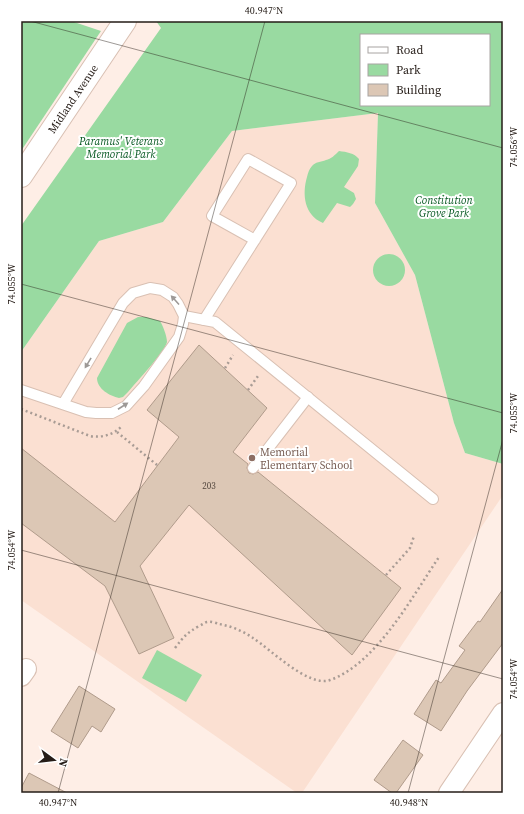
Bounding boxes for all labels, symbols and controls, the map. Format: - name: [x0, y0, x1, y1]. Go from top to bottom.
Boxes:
- text: 40.947°N: [245, 4, 283, 17]
- legend: [360, 34, 490, 106]
- text: Road: [396, 42, 423, 58]
- street label: Midland Avenue: [44, 61, 102, 136]
- text: Park: [396, 62, 421, 78]
- text: Building: [396, 82, 441, 98]
- text: 74.056°W: [507, 126, 520, 167]
- park label: Paramus' Veterans Memorial Park: [78, 134, 163, 162]
- park label: Constitution Grove Park: [415, 193, 473, 221]
- text: 74.055°W: [5, 263, 18, 304]
- one-way arrow: [170, 295, 179, 305]
- one-way arrow: [84, 357, 91, 369]
- text: 74.055°W: [507, 392, 520, 433]
- one-way arrow: [117, 403, 129, 410]
- place label: Memorial Elementary School: [260, 445, 352, 473]
- marker: Memorial Elementary School: [247, 453, 257, 463]
- house number: 203: [202, 480, 216, 492]
- text: 74.054°W: [5, 529, 18, 570]
- text: 74.054°W: [507, 658, 520, 699]
- north arrow: [34, 740, 74, 780]
- text: N: [55, 757, 71, 768]
- text: 40.947°N: [39, 796, 77, 809]
- text: 40.948°N: [390, 796, 428, 809]

